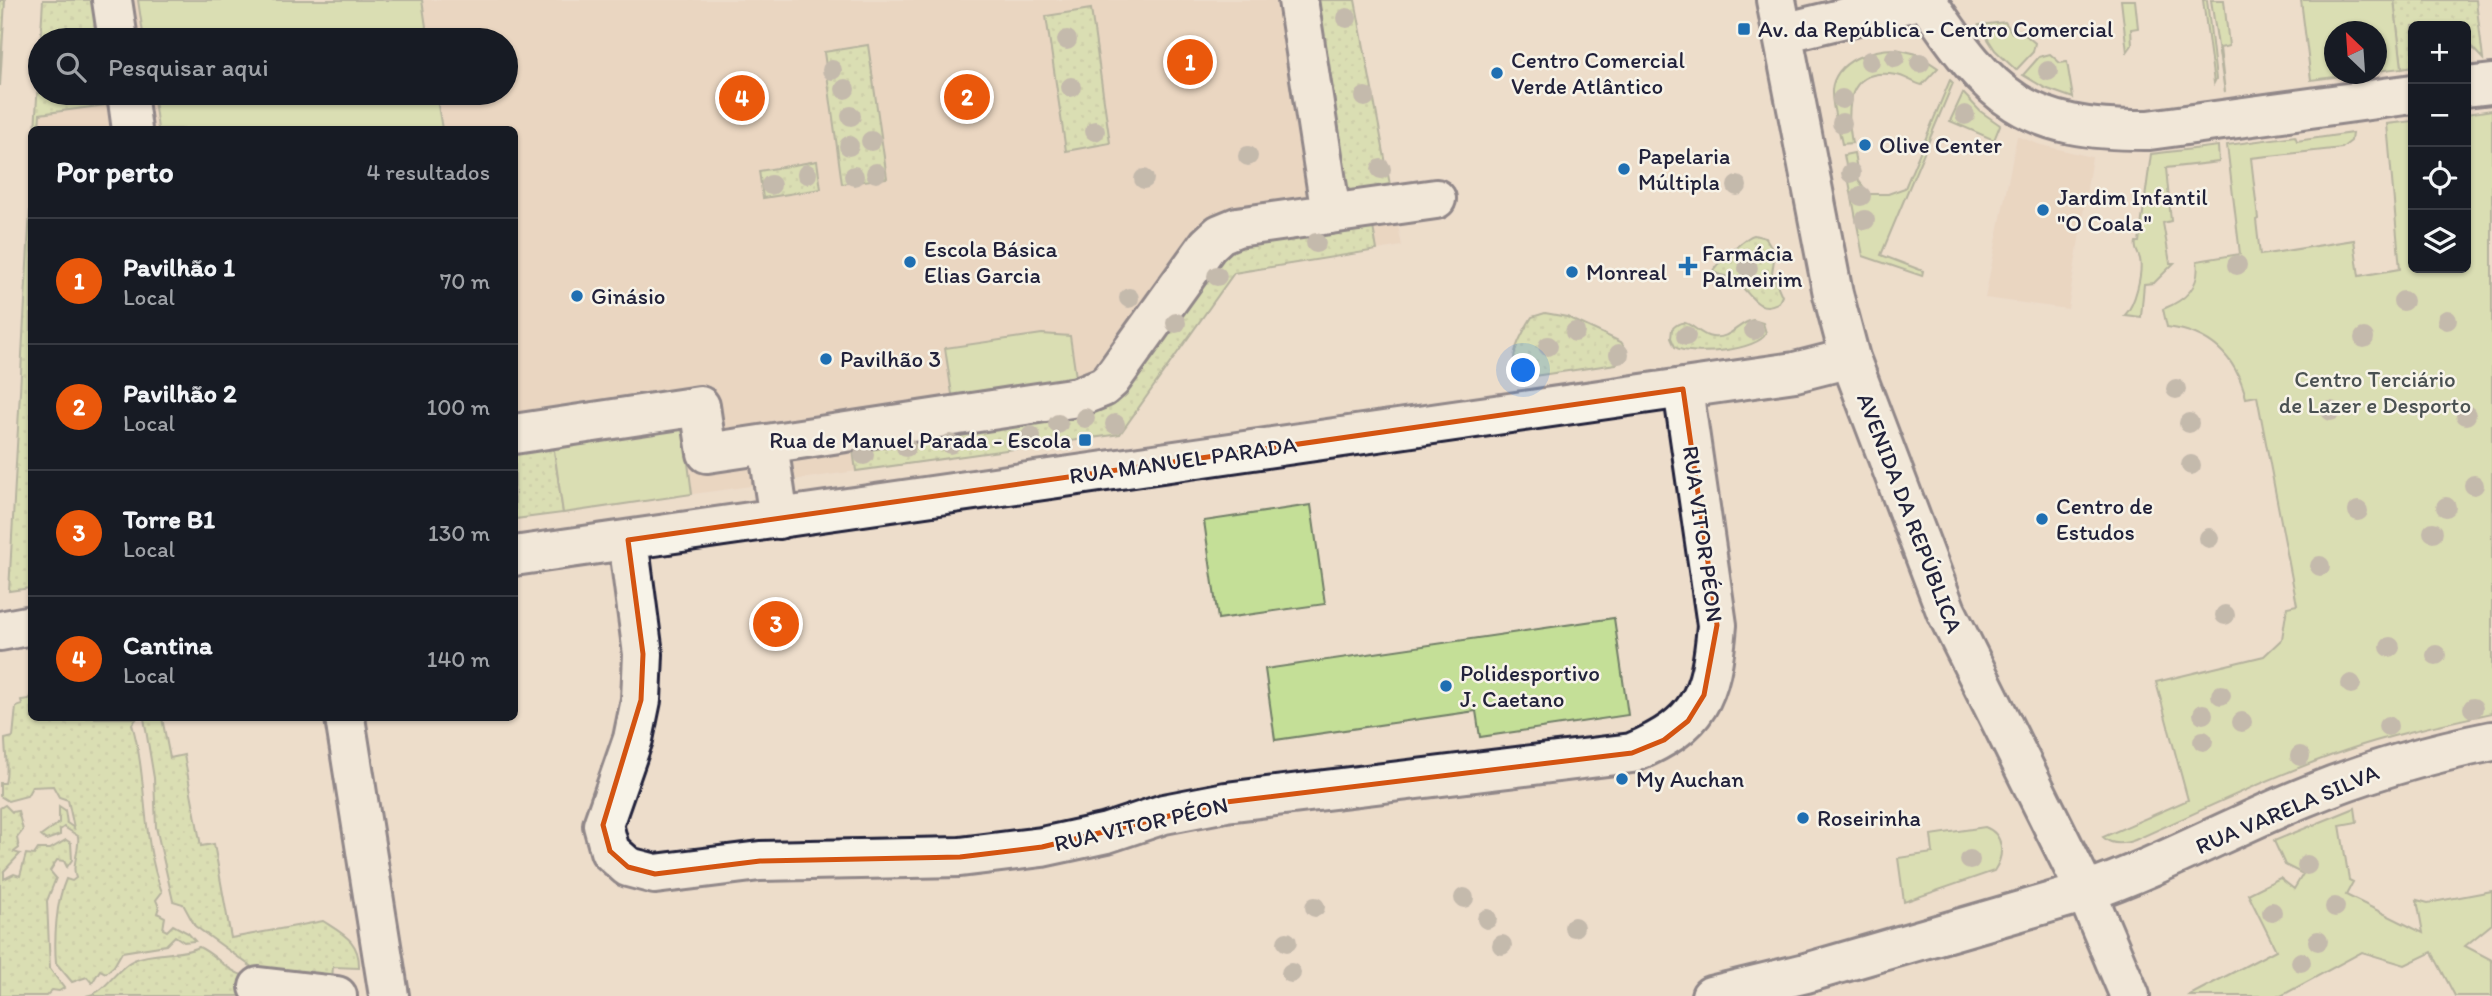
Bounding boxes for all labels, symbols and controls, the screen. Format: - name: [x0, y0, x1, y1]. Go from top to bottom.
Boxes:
- place label: Av. da República - Centro Comercial: [1758, 15, 2114, 43]
- marker: Av. da República - Centro Comercial: [1736, 21, 1752, 37]
- north arrow: [2324, 21, 2387, 84]
- map controls: [2408, 21, 2471, 273]
- button: +: [2408, 21, 2471, 84]
- search box: [28, 28, 518, 105]
- pin: 1: [1167, 36, 1213, 88]
- place label: Centro Comercial Verde Atlântico: [1511, 46, 1685, 100]
- icon: search: [52, 48, 90, 86]
- text: Pesquisar aqui: [108, 51, 269, 83]
- marker: Centro Comercial Verde Atlântico: [1489, 65, 1505, 81]
- pin: 2: [944, 71, 990, 123]
- pin: 4: [719, 72, 765, 124]
- button: −: [2408, 84, 2471, 147]
- place label: Olive Center: [1879, 131, 2002, 159]
- marker: Olive Center: [1857, 137, 1873, 153]
- place label: Papelaria Múltipla: [1638, 142, 1730, 196]
- button: locate: [2408, 147, 2471, 210]
- text: Por perto: [56, 153, 174, 190]
- text: 4 resultados: [367, 158, 490, 186]
- marker: Papelaria Múltipla: [1616, 161, 1632, 177]
- place label: Jardim Infantil "O Coala": [2057, 183, 2208, 237]
- marker: Jardim Infantil "O Coala": [2035, 202, 2051, 218]
- button: layers: [2408, 210, 2471, 273]
- place label: Escola Básica Elias Garcia: [924, 235, 1058, 289]
- place label: Farmácia Palmeirim: [1702, 239, 1803, 293]
- text: Pavilhão 1: [123, 251, 235, 283]
- marker: Escola Básica Elias Garcia: [902, 254, 918, 270]
- place label: Monreal: [1586, 258, 1667, 286]
- marker: Farmácia Palmeirim: [1680, 258, 1696, 274]
- marker: Monreal: [1564, 264, 1580, 280]
- text: 1: [74, 267, 84, 295]
- text: 70 m: [440, 267, 490, 295]
- place label: Ginásio: [591, 282, 666, 310]
- text: Local: [123, 283, 175, 311]
- marker: Ginásio: [569, 288, 585, 304]
- place label: Pavilhão 3: [840, 345, 941, 373]
- marker: Pavilhão 3: [818, 351, 834, 367]
- your location: [1506, 353, 1540, 387]
- park label: Centro Terciário de Lazer e Desporto: [2279, 365, 2471, 419]
- text: Pavilhão 2: [123, 377, 237, 409]
- street label: AVENIDA DA REPÚBLICA: [1851, 389, 1969, 637]
- text: 2: [73, 393, 85, 421]
- text: 100 m: [426, 393, 490, 421]
- text: Local: [123, 409, 175, 437]
- place label: Rua de Manuel Parada - Escola: [769, 426, 1071, 454]
- street label: RUA MANUEL PARADA: [1067, 430, 1299, 490]
- marker: Rua de Manuel Parada - Escola: [1077, 432, 1093, 448]
- street label: RUA VITOR PÉON: [1677, 444, 1729, 624]
- place label: Centro de Estudos: [2056, 492, 2153, 546]
- text: Torre B1: [123, 503, 215, 535]
- marker: Centro de Estudos: [2034, 511, 2050, 527]
- text: 3: [73, 519, 85, 547]
- text: 130 m: [428, 519, 490, 547]
- text: Local: [123, 535, 175, 563]
- pin: 3: [753, 598, 799, 650]
- text: Cantina: [123, 629, 213, 661]
- text: 4: [72, 645, 86, 673]
- text: 140 m: [427, 645, 490, 673]
- place label: Polidesportivo J. Caetano: [1460, 659, 1600, 713]
- text: Local: [123, 661, 175, 689]
- marker: Polidesportivo J. Caetano: [1438, 678, 1454, 694]
- street label: RUA VARELA SILVA: [2191, 758, 2383, 860]
- place label: My Auchan: [1636, 765, 1744, 793]
- marker: My Auchan: [1614, 771, 1630, 787]
- street label: RUA VITOR PÉON: [1051, 790, 1231, 858]
- place label: Roseirinha: [1817, 804, 1921, 832]
- marker: Roseirinha: [1795, 810, 1811, 826]

